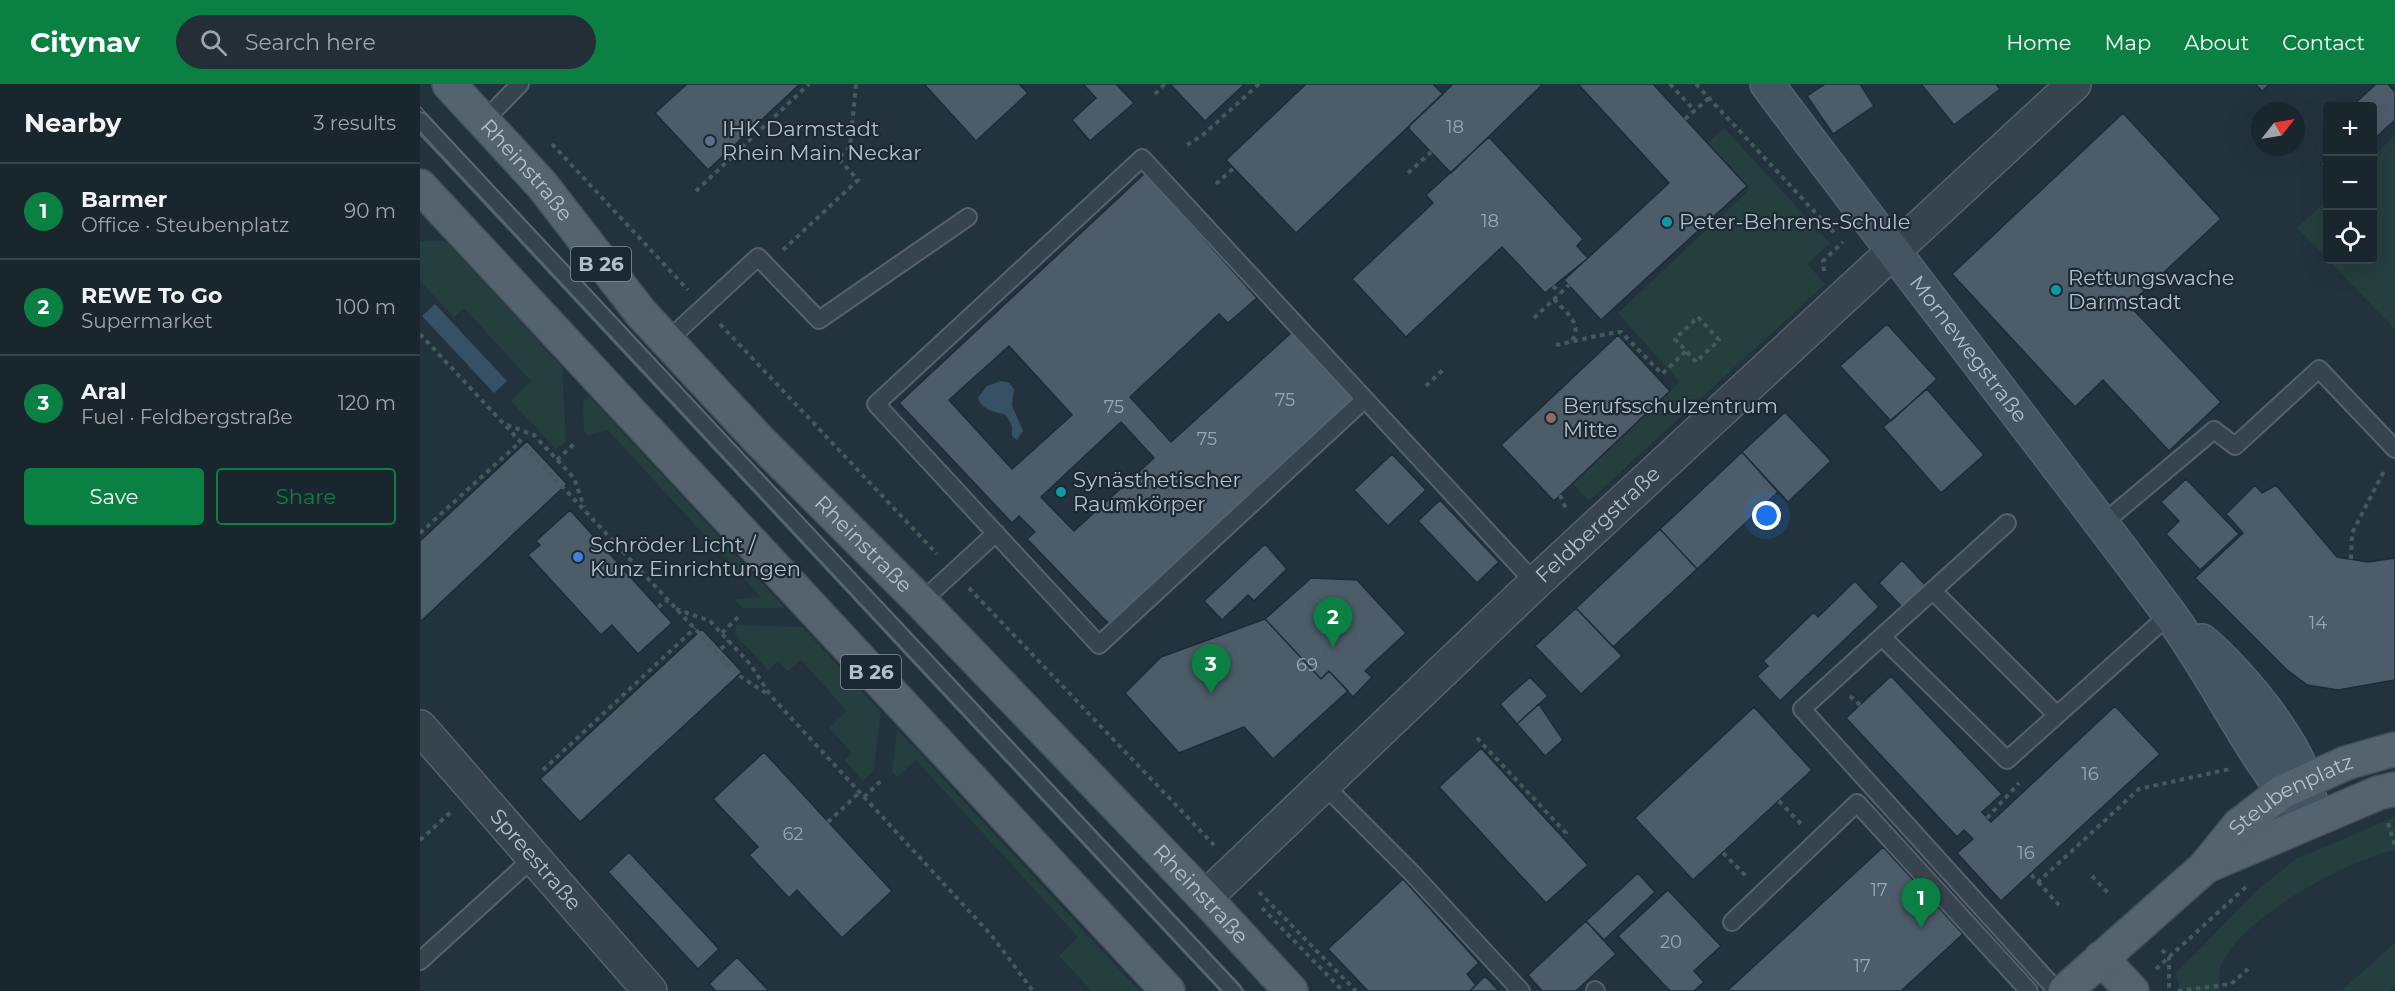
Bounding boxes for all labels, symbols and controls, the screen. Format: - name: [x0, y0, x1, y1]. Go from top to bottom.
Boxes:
- search box: [176, 15, 596, 69]
- text: Citynav: [30, 25, 140, 59]
- icon: search: [197, 26, 230, 59]
- text: Search here: [245, 29, 376, 56]
- text: Home: [2006, 30, 2071, 55]
- text: Map: [2104, 30, 2151, 55]
- text: About: [2184, 30, 2249, 55]
- text: Contact: [2282, 30, 2365, 55]
- north arrow: [2251, 102, 2305, 156]
- map controls: [2323, 102, 2377, 264]
- button: +: [2323, 102, 2377, 156]
- text: Nearby: [24, 107, 121, 139]
- text: 3 results: [313, 111, 396, 135]
- street label: Rheinstraße: [476, 114, 578, 226]
- place label: IHK Darmstadt Rhein Main Neckar: [722, 116, 922, 165]
- house number: 18: [1446, 116, 1464, 138]
- marker: IHK Darmstadt Rhein Main Neckar: [703, 134, 717, 148]
- button: −: [2323, 156, 2377, 210]
- text: Barmer: [81, 186, 167, 213]
- text: 1: [40, 199, 47, 223]
- text: 90 m: [344, 199, 396, 223]
- place label: Peter-Behrens-Schule: [1679, 209, 1910, 234]
- house number: 18: [1481, 210, 1499, 232]
- button: locate: [2323, 210, 2377, 264]
- text: Office · Steubenplatz: [81, 213, 289, 237]
- marker: Peter-Behrens-Schule: [1660, 215, 1674, 229]
- road number: B 26: [571, 247, 631, 281]
- place label: Rettungswache Darmstadt: [2068, 265, 2234, 314]
- street label: Mornewegstraße: [1904, 270, 2033, 427]
- text: REWE To Go: [81, 282, 222, 309]
- marker: Rettungswache Darmstadt: [2049, 283, 2063, 297]
- text: 2: [38, 295, 49, 319]
- text: 100 m: [336, 295, 396, 319]
- text: Supermarket: [81, 309, 213, 333]
- text: Aral: [81, 378, 127, 405]
- house number: 75: [1275, 389, 1295, 411]
- text: 3: [38, 391, 49, 415]
- text: 120 m: [338, 391, 396, 415]
- place label: Berufsschulzentrum Mitte: [1563, 393, 1778, 442]
- house number: 75: [1104, 396, 1124, 418]
- text: Fuel · Feldbergstraße: [81, 405, 292, 429]
- marker: Berufsschulzentrum Mitte: [1544, 411, 1558, 425]
- house number: 75: [1197, 428, 1217, 450]
- street label: Feldbergstraße: [1530, 461, 1665, 588]
- place label: Synästhetischer Raumkörper: [1073, 467, 1241, 516]
- button: Save: [24, 468, 204, 525]
- button: Share: [216, 468, 396, 525]
- marker: Synästhetischer Raumkörper: [1054, 485, 1068, 499]
- street label: Rheinstraße: [810, 490, 918, 598]
- your location: [1752, 501, 1781, 530]
- place label: Schröder Licht / Kunz Einrichtungen: [590, 532, 801, 581]
- marker: Schröder Licht / Kunz Einrichtungen: [571, 550, 585, 564]
- pin: 2: [1314, 598, 1352, 647]
- house number: 14: [2309, 612, 2327, 634]
- pin: 3: [1192, 644, 1230, 694]
- house number: 69: [1296, 654, 1318, 676]
- road number: B 26: [841, 655, 901, 689]
- street label: Steubenplatz: [2223, 749, 2356, 840]
- house number: 16: [2081, 763, 2099, 785]
- street label: Spreestraße: [485, 804, 587, 915]
- house number: 62: [782, 823, 804, 845]
- street label: Rheinstraße: [1148, 839, 1254, 949]
- house number: 16: [2017, 842, 2035, 864]
- pin: 1: [1902, 878, 1940, 928]
- house number: 17: [1870, 879, 1888, 901]
- house number: 20: [1660, 931, 1682, 953]
- house number: 17: [1853, 955, 1871, 977]

